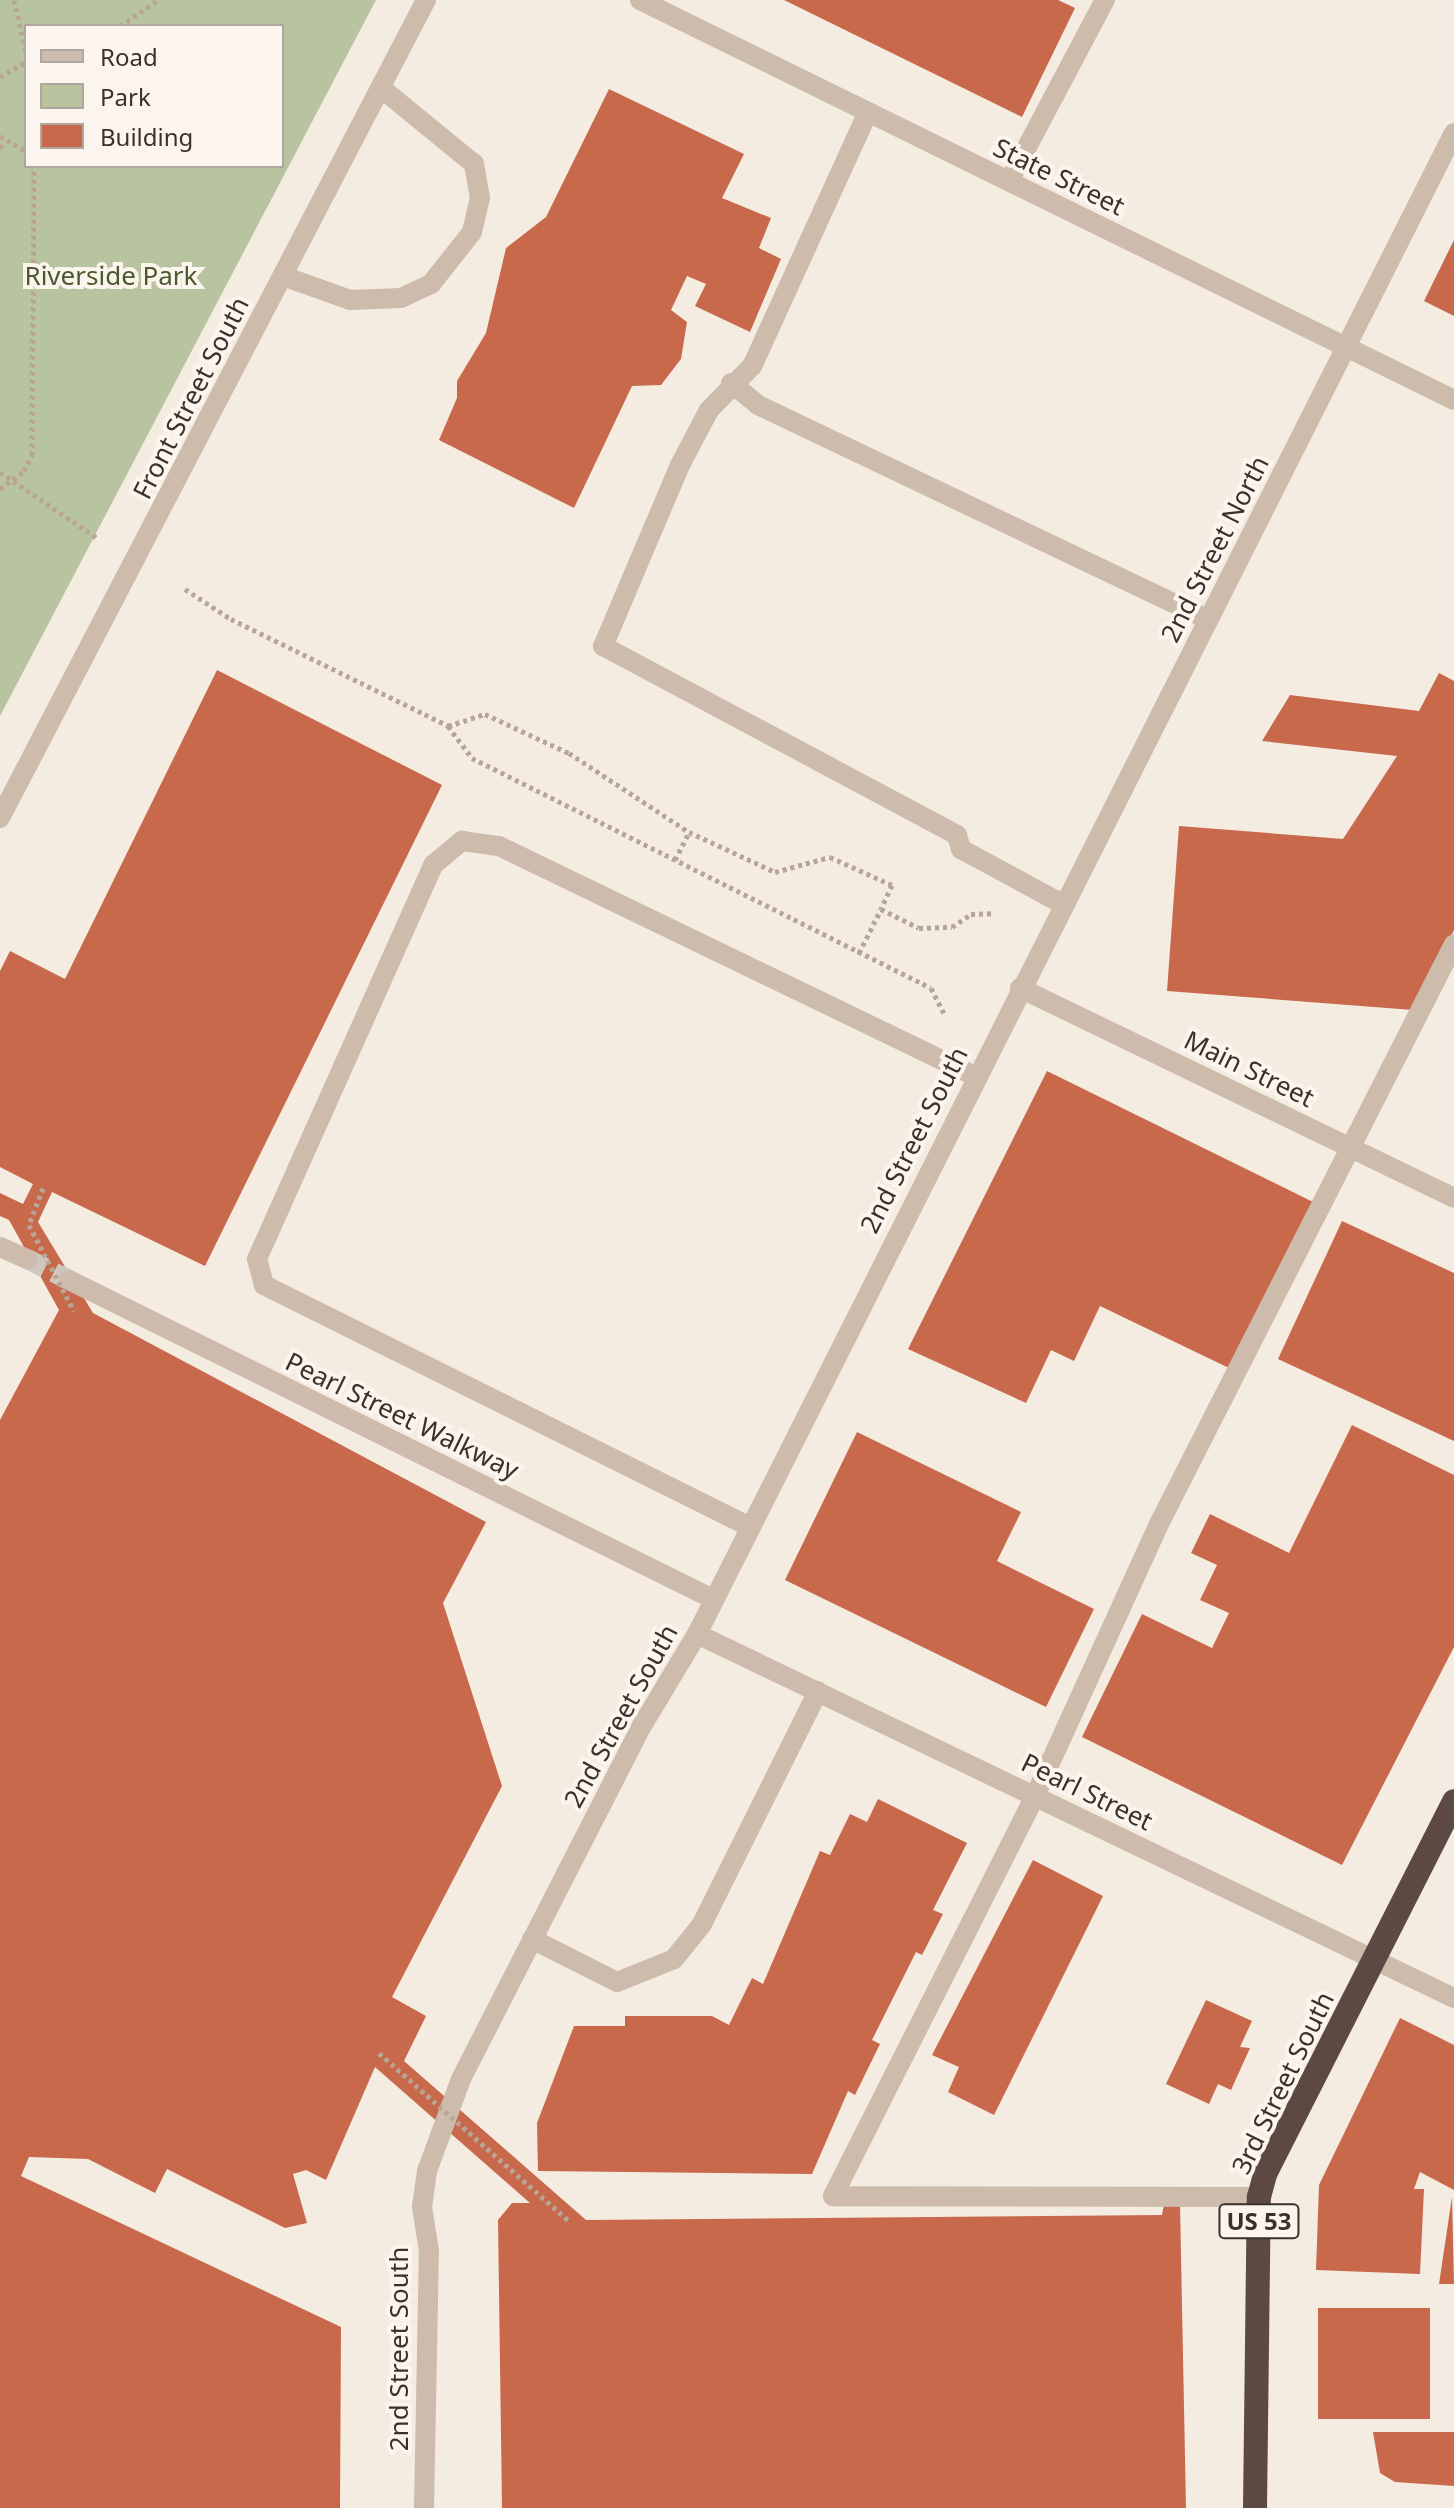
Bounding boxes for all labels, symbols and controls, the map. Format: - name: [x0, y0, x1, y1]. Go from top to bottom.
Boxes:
- legend: [24, 24, 284, 168]
- text: Road: [100, 40, 158, 73]
- text: Park: [100, 80, 151, 113]
- text: Building: [100, 120, 193, 153]
- street label: State Street: [989, 132, 1129, 222]
- park label: Riverside Park: [24, 260, 198, 292]
- street label: Front Street South: [127, 292, 255, 504]
- street label: 2nd Street North: [1155, 451, 1275, 647]
- street label: Main Street: [1179, 1024, 1319, 1114]
- street label: 2nd Street South: [854, 1042, 974, 1238]
- street label: Pearl Street Walkway: [280, 1346, 524, 1486]
- street label: 2nd Street South: [558, 1619, 684, 1813]
- street label: Pearl Street: [1016, 1747, 1158, 1837]
- street label: 3rd Street South: [1225, 1987, 1341, 2179]
- road number: US 53: [1217, 2201, 1301, 2241]
- street label: 2nd Street South: [383, 2247, 415, 2451]

